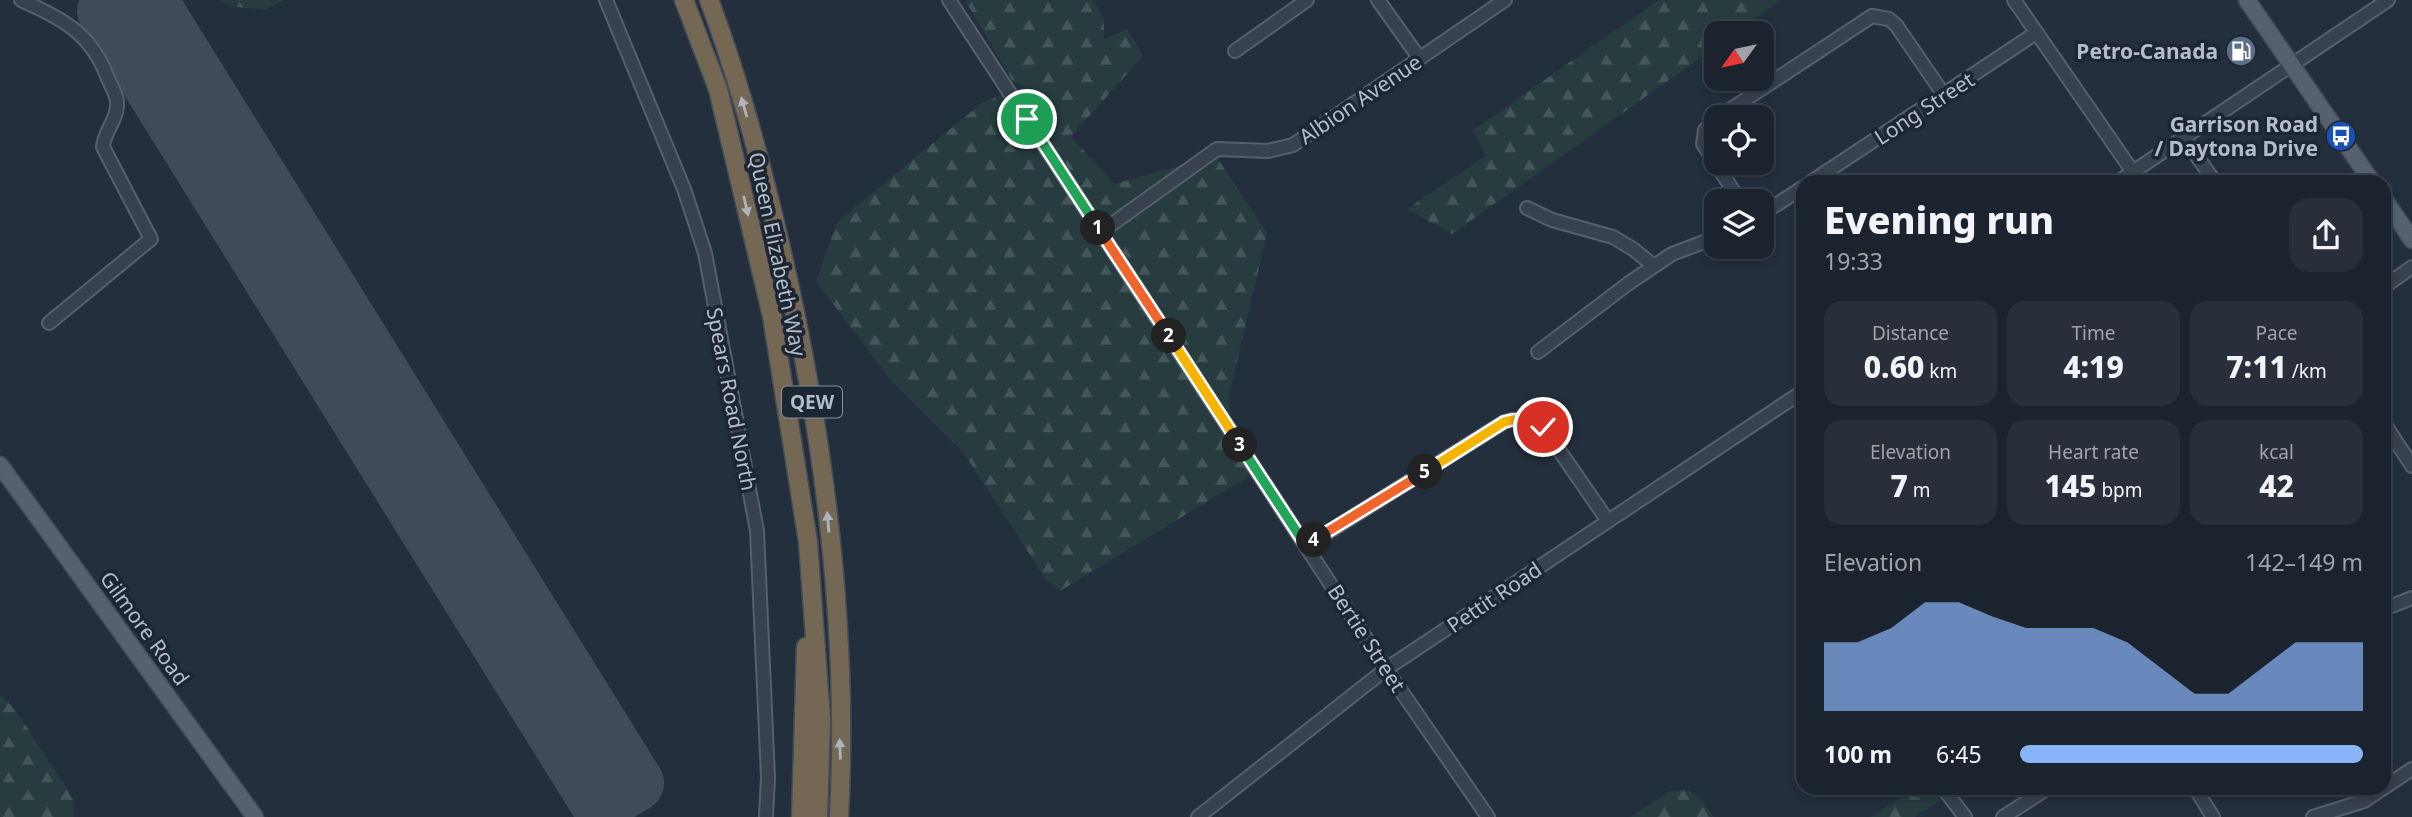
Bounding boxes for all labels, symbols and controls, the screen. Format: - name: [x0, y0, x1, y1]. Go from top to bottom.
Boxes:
- north arrow: [1704, 21, 1774, 91]
- map controls: [1704, 21, 1774, 259]
- fuel station icon: Petro-Canada: [2224, 34, 2258, 68]
- place label: Petro-Canada: [2076, 37, 2218, 65]
- street label: Albion Avenue: [1293, 48, 1427, 150]
- street label: Long Street: [1869, 65, 1980, 151]
- pin: [997, 89, 1057, 149]
- one-way arrow: [738, 96, 749, 118]
- icon: arrive: [1008, 100, 1046, 138]
- button: locate: [1704, 105, 1774, 175]
- place label: Garrison Road / Daytona Drive: [2154, 110, 2318, 162]
- bus stop icon: Garrison Road / Daytona Drive: [2324, 119, 2358, 153]
- street label: Queen Elizabeth Way: [743, 149, 813, 359]
- button: layers: [1704, 189, 1774, 259]
- text: Evening run: [1824, 193, 2054, 245]
- one-way arrow: [740, 195, 751, 217]
- button: share: [2289, 198, 2363, 272]
- pin: 1: [1080, 210, 1116, 246]
- text: 1: [1092, 214, 1103, 240]
- text: 19:33: [1824, 245, 1883, 277]
- street label: Spears Road North: [701, 305, 763, 493]
- pin: 2: [1152, 318, 1186, 354]
- text: Distance: [1872, 320, 1949, 346]
- text: Time: [2072, 320, 2115, 346]
- text: Pace: [2256, 320, 2298, 346]
- text: 2: [1163, 322, 1174, 348]
- text: 0.60: [1864, 346, 1924, 387]
- text: 4:19: [2063, 346, 2124, 387]
- text: 7:11: [2226, 346, 2287, 387]
- text: km: [1924, 358, 1957, 384]
- text: /km: [2287, 358, 2327, 384]
- road number: QEW: [782, 386, 842, 418]
- pin: [1513, 397, 1573, 457]
- icon: check: [1524, 408, 1562, 446]
- pin: 3: [1222, 428, 1258, 462]
- text: 3: [1234, 431, 1245, 457]
- text: Elevation: [1870, 439, 1951, 465]
- text: Heart rate: [2048, 439, 2139, 465]
- text: kcal: [2259, 439, 2294, 465]
- pin: 5: [1408, 454, 1442, 490]
- text: 5: [1419, 458, 1430, 484]
- text: 7: [1890, 465, 1908, 506]
- text: 145: [2044, 465, 2096, 506]
- text: 42: [2259, 465, 2294, 506]
- text: m: [1908, 477, 1931, 503]
- text: bpm: [2096, 477, 2143, 503]
- one-way arrow: [822, 511, 833, 533]
- pin: 4: [1296, 522, 1332, 558]
- text: 4: [1308, 526, 1319, 552]
- text: Elevation: [1824, 546, 1922, 578]
- text: 142–149 m: [2245, 546, 2363, 578]
- street label: Pettit Road: [1441, 555, 1547, 639]
- street label: Gilmore Road: [94, 565, 196, 691]
- street label: Bertie Street: [1322, 579, 1412, 698]
- one-way arrow: [835, 738, 846, 760]
- text: 100 m: [1824, 738, 1892, 770]
- text: 6:45: [1936, 738, 1982, 770]

